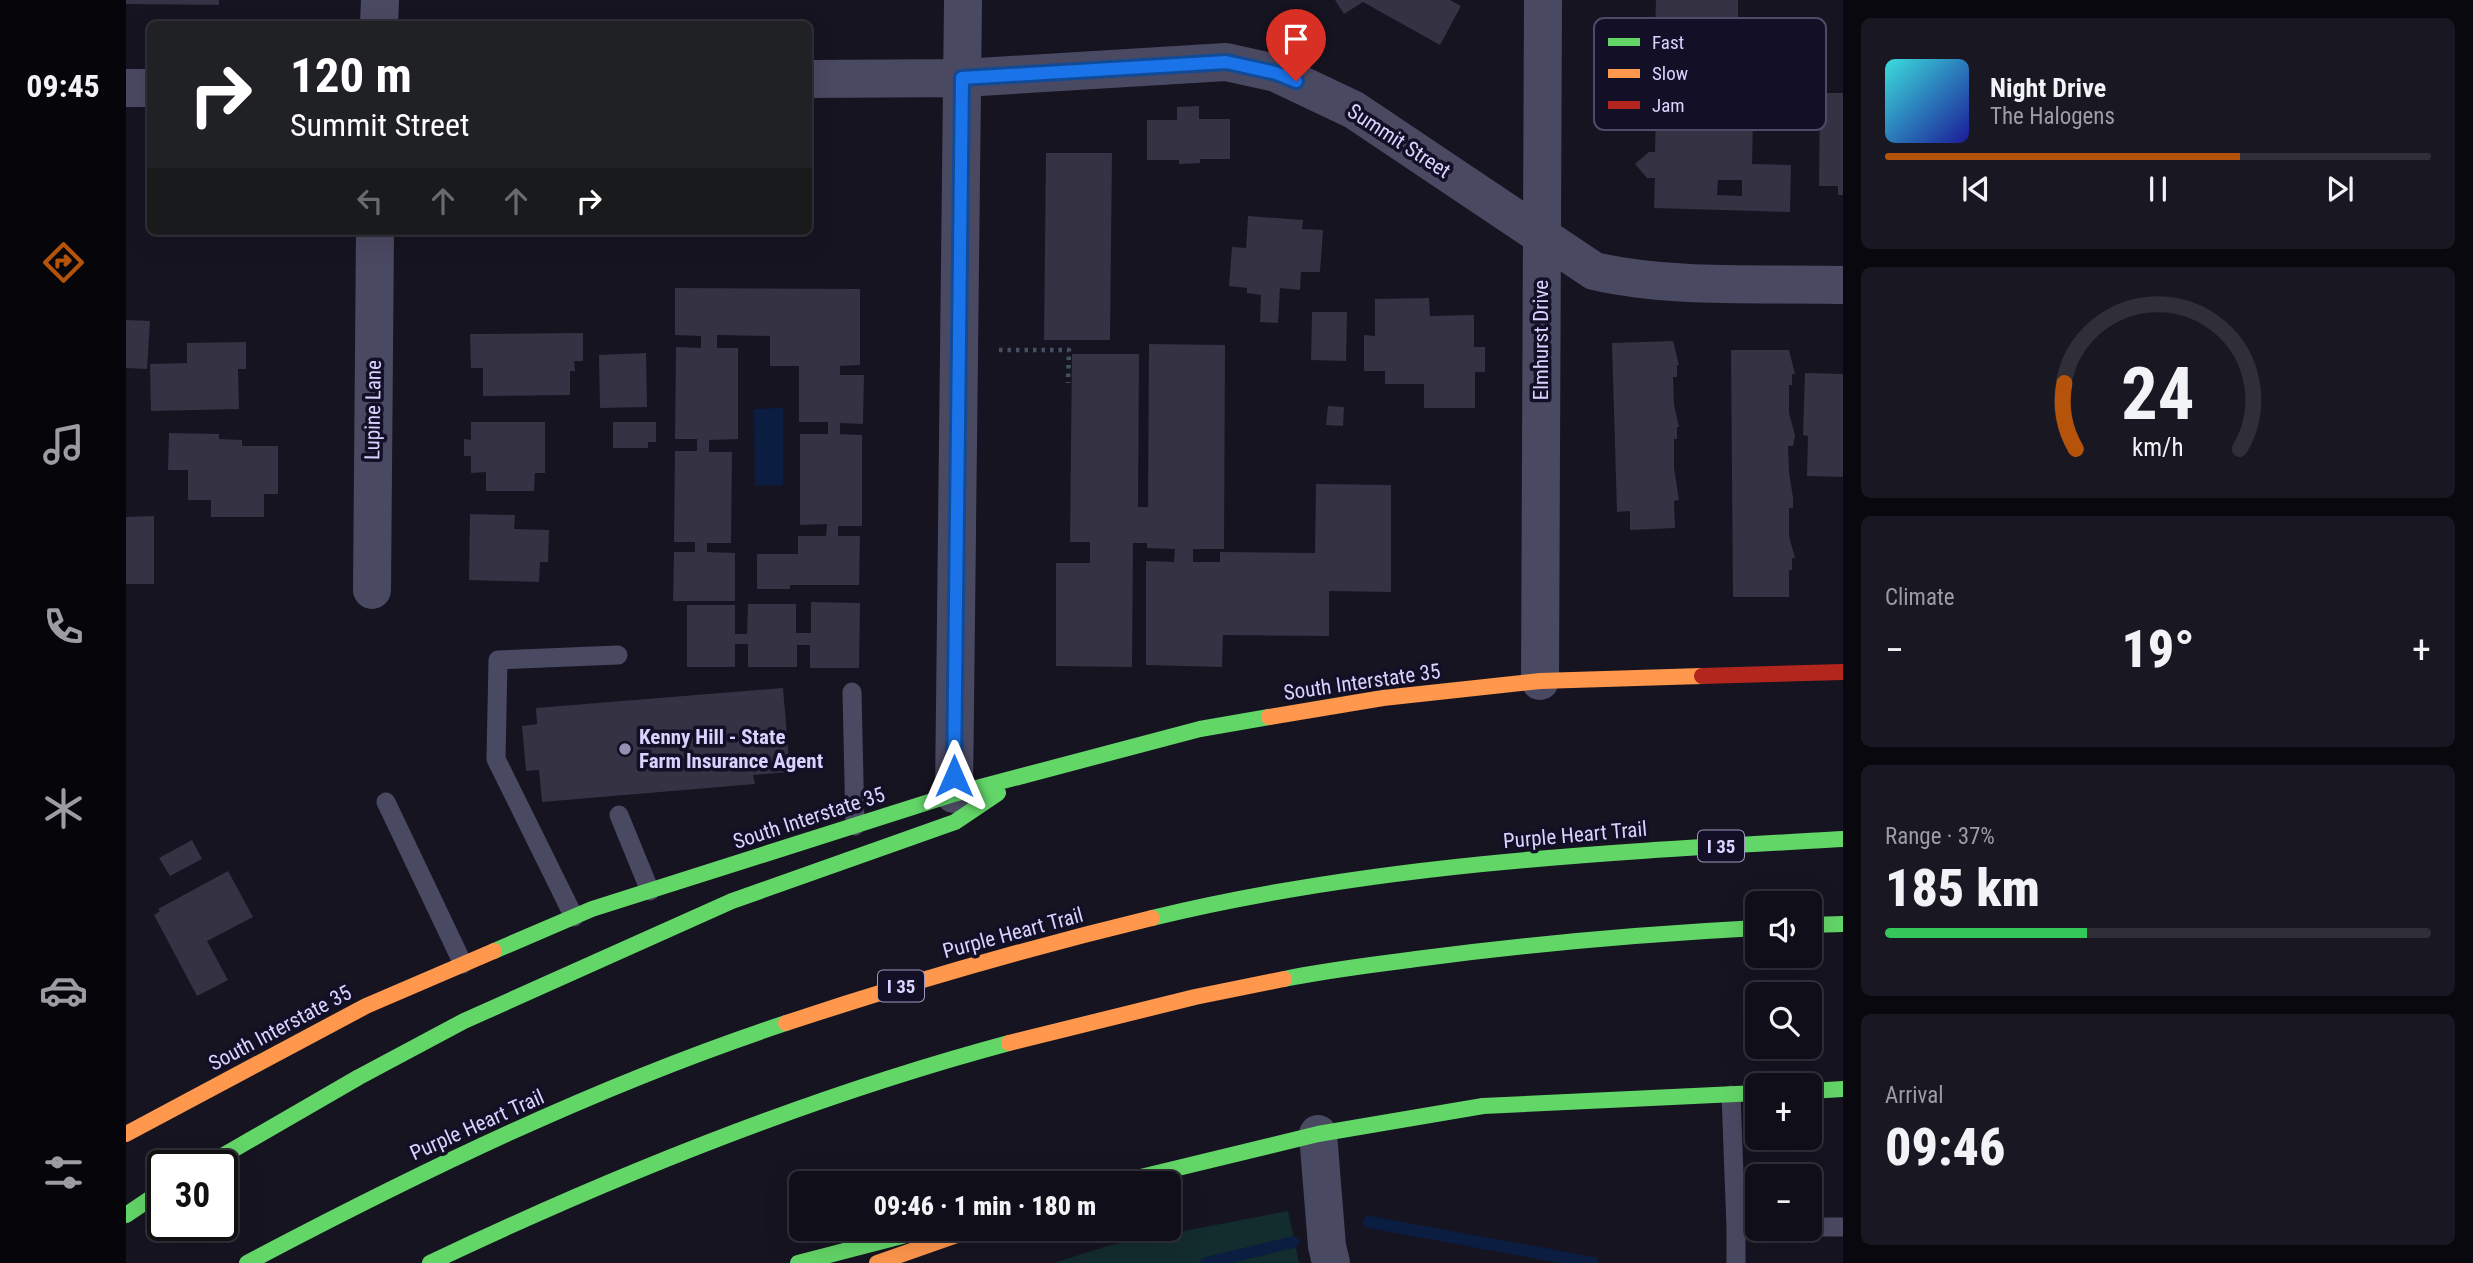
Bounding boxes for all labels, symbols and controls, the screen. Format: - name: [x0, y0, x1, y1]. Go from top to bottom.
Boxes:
- pin: [1266, 9, 1326, 81]
- legend: [1594, 18, 1826, 130]
- icon: arrive: [1277, 20, 1315, 58]
- text: Fast: [1652, 31, 1684, 54]
- text: 120 m: [290, 47, 412, 104]
- icon: right: [175, 49, 266, 140]
- text: Slow: [1652, 62, 1688, 85]
- text: 09:45: [26, 67, 100, 105]
- text: Night Drive: [1990, 73, 2106, 103]
- text: Jam: [1652, 94, 1685, 117]
- street label: Summit Street: [1343, 99, 1455, 183]
- text: The Halogens: [1990, 103, 2115, 130]
- text: Summit Street: [290, 106, 469, 144]
- icon: previous: [1957, 170, 1995, 208]
- icon: pause: [2139, 170, 2177, 208]
- icon: next: [2321, 170, 2359, 208]
- icon: left: [351, 182, 389, 220]
- icon: ahead: [424, 182, 462, 220]
- icon: ahead: [497, 182, 535, 220]
- icon: right: [570, 182, 608, 220]
- icon: directions: [39, 238, 88, 287]
- street label: Elmhurst Drive: [1529, 280, 1553, 400]
- text: 24: [2121, 351, 2195, 437]
- street label: Lupine Lane: [360, 360, 386, 460]
- icon: music: [39, 420, 88, 469]
- text: km/h: [2132, 432, 2184, 461]
- text: Climate: [1885, 584, 1955, 611]
- icon: phone: [39, 602, 88, 651]
- text: 19°: [2121, 619, 2195, 680]
- text: −: [1885, 628, 1904, 672]
- text: +: [2412, 628, 2431, 672]
- street label: South Interstate 35: [1282, 659, 1442, 705]
- place label: Kenny Hill - State Farm Insurance Agent: [639, 725, 823, 773]
- position arrow: [917, 739, 991, 813]
- marker: Kenny Hill - State Farm Insurance Agent: [617, 741, 633, 757]
- street label: South Interstate 35: [730, 782, 888, 854]
- icon: climate: [39, 784, 88, 833]
- street label: Purple Heart Trail: [1502, 817, 1648, 853]
- text: Range · 37%: [1885, 823, 1995, 850]
- road number: I 35: [1698, 831, 1744, 862]
- text: 185 km: [1885, 858, 2040, 919]
- map controls: [1745, 891, 1822, 1241]
- button: sound: [1745, 891, 1822, 968]
- street label: Purple Heart Trail: [940, 903, 1086, 963]
- icon: car: [39, 966, 88, 1015]
- road number: I 35: [878, 970, 924, 1002]
- street label: South Interstate 35: [205, 980, 355, 1076]
- button: search: [1745, 982, 1822, 1059]
- button: +: [1745, 1073, 1822, 1150]
- text: Arrival: [1885, 1082, 1944, 1109]
- street label: Purple Heart Trail: [406, 1085, 548, 1165]
- text: 09:46: [1885, 1117, 2005, 1178]
- icon: filters: [39, 1148, 88, 1197]
- speed limit sign: 30: [147, 1150, 238, 1241]
- button: −: [1745, 1164, 1822, 1241]
- text: 09:46 · 1 min · 180 m: [874, 1191, 1096, 1221]

